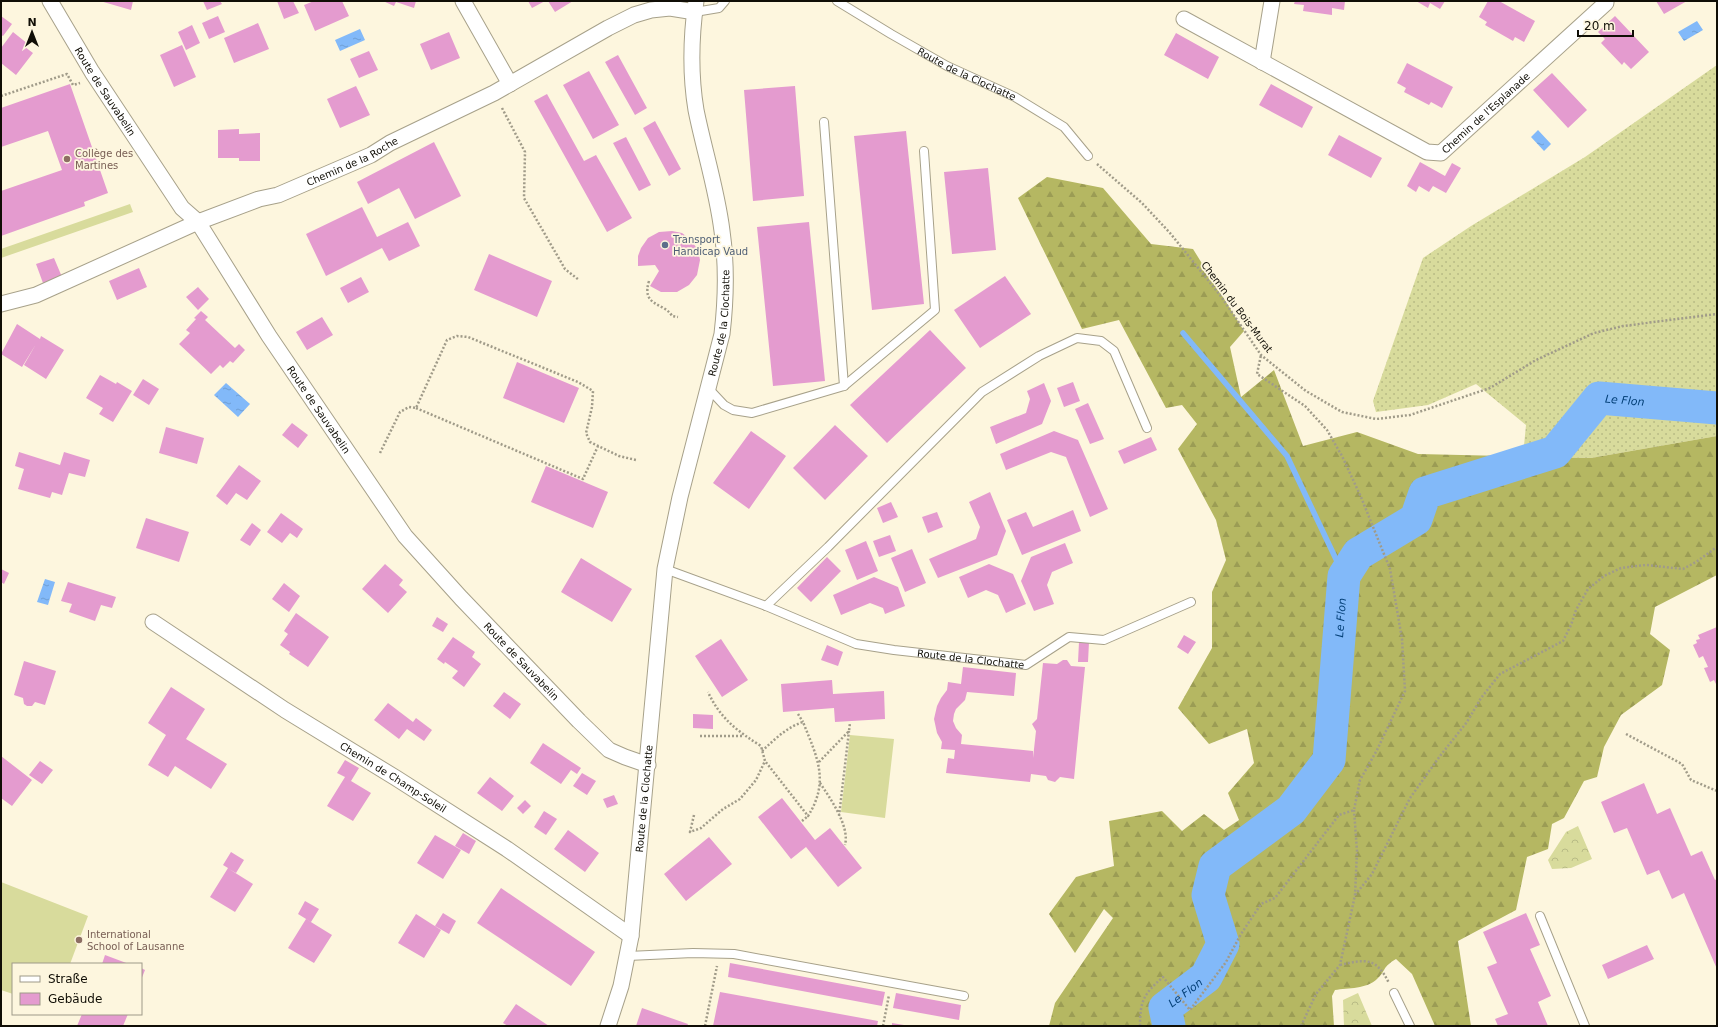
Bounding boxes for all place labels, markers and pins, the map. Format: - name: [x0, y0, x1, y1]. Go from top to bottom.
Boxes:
- place label: Collège des Martines: [75, 148, 133, 171]
- marker: Collège des Martines: [62, 154, 72, 164]
- place label: Transport Handicap Vaud: [672, 234, 748, 257]
- marker: Transport Handicap Vaud: [660, 240, 670, 250]
- place label: International School of Lausanne: [87, 929, 184, 952]
- marker: International School of Lausanne: [74, 935, 84, 945]

